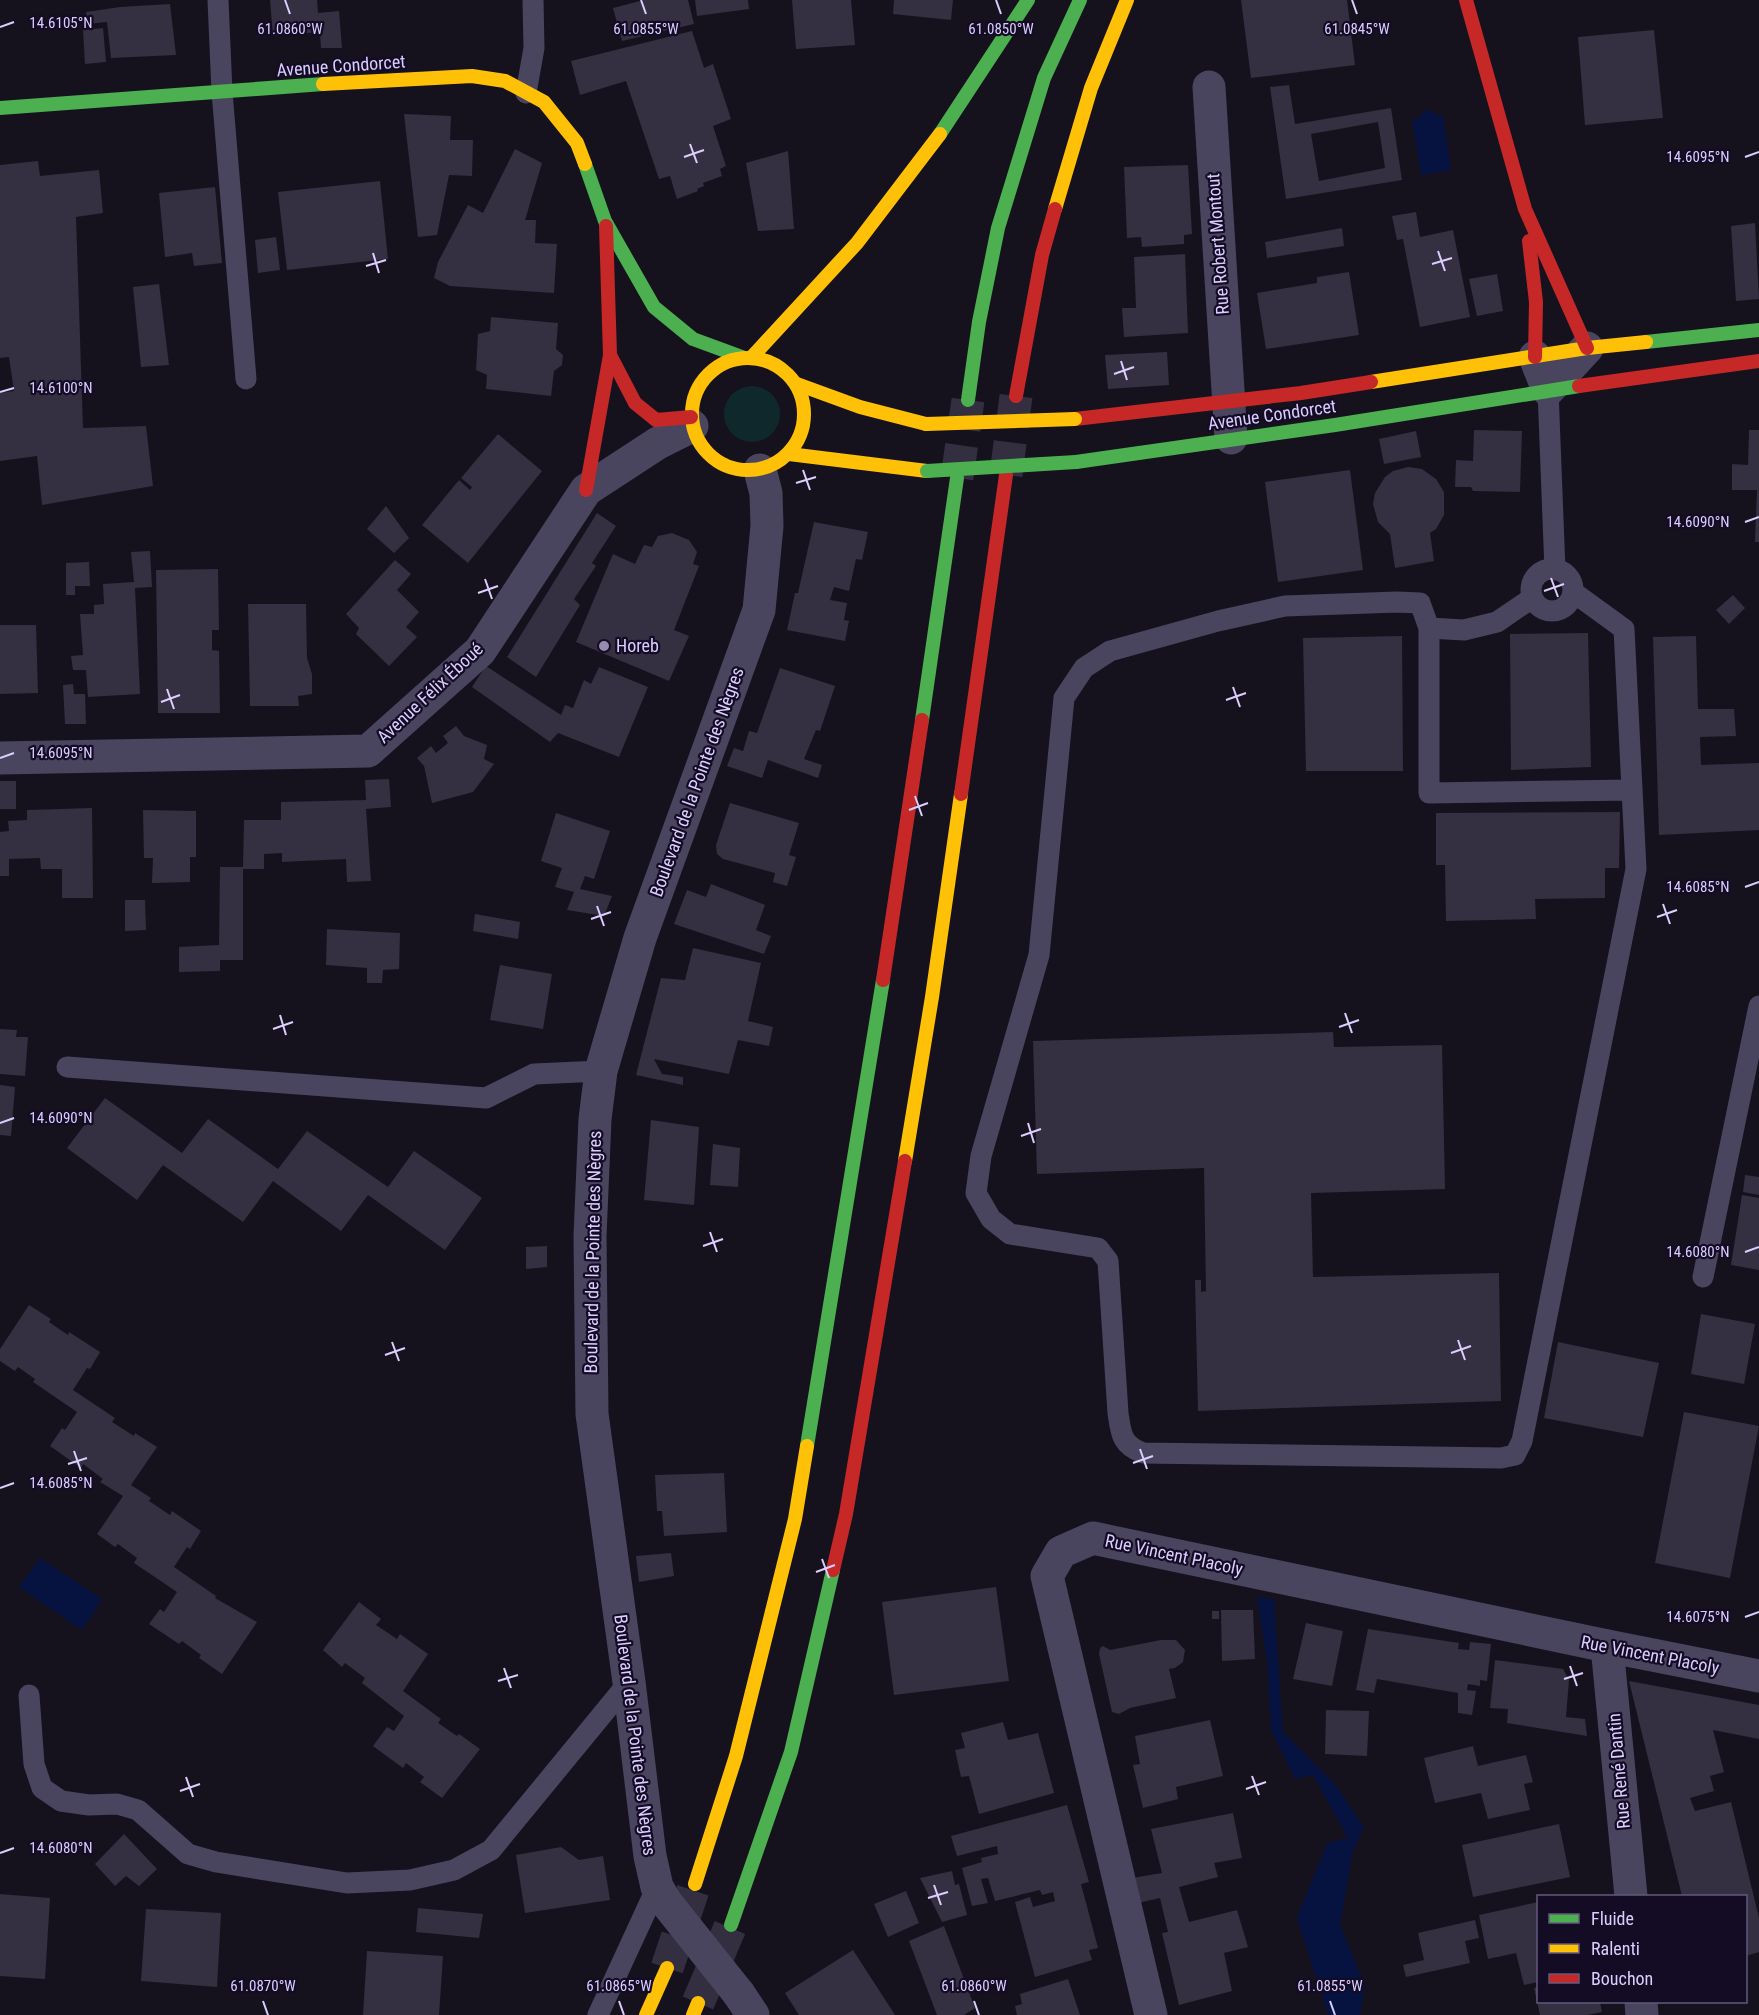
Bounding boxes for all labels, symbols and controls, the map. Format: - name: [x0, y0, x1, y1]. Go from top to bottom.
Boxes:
- text: 14.6105°N: [29, 14, 93, 32]
- text: 61.0860°W: [257, 20, 323, 38]
- text: 61.0855°W: [613, 20, 679, 38]
- text: 61.0850°W: [968, 20, 1034, 38]
- text: 61.0845°W: [1324, 20, 1390, 38]
- street label: Avenue Condorcet: [276, 51, 406, 80]
- text: 14.6095°N: [1666, 148, 1730, 166]
- street label: Rue Robert Montout: [1202, 173, 1233, 315]
- text: 14.6100°N: [29, 379, 93, 397]
- street label: Avenue Condorcet: [1206, 395, 1337, 434]
- text: 14.6090°N: [1666, 513, 1730, 531]
- place label: Horeb: [616, 635, 659, 656]
- street label: Avenue Félix Éboué: [372, 638, 487, 747]
- marker: Horeb: [597, 639, 611, 653]
- street label: Boulevard de la Pointe des Nègres: [645, 664, 748, 899]
- text: 14.6095°N: [29, 744, 93, 762]
- text: 14.6085°N: [1666, 878, 1730, 896]
- text: 14.6090°N: [29, 1109, 93, 1127]
- street label: Boulevard de la Pointe des Nègres: [580, 1130, 605, 1374]
- text: 14.6080°N: [1666, 1243, 1730, 1261]
- text: 14.6085°N: [29, 1474, 93, 1492]
- street label: Rue Vincent Placoly: [1103, 1530, 1245, 1579]
- text: 14.6075°N: [1666, 1608, 1730, 1626]
- street label: Boulevard de la Pointe des Nègres: [610, 1613, 661, 1857]
- street label: Rue Vincent Placoly: [1579, 1631, 1721, 1678]
- street label: Rue René Dantin: [1603, 1712, 1634, 1830]
- text: 14.6080°N: [29, 1839, 93, 1857]
- legend: [1537, 1895, 1747, 2003]
- text: Fluide: [1591, 1908, 1634, 1929]
- text: Ralenti: [1591, 1938, 1640, 1959]
- text: Bouchon: [1591, 1968, 1653, 1989]
- text: 61.0870°W: [230, 1977, 296, 1995]
- text: 61.0865°W: [586, 1977, 652, 1995]
- text: 61.0860°W: [941, 1977, 1007, 1995]
- text: 61.0855°W: [1297, 1977, 1363, 1995]

